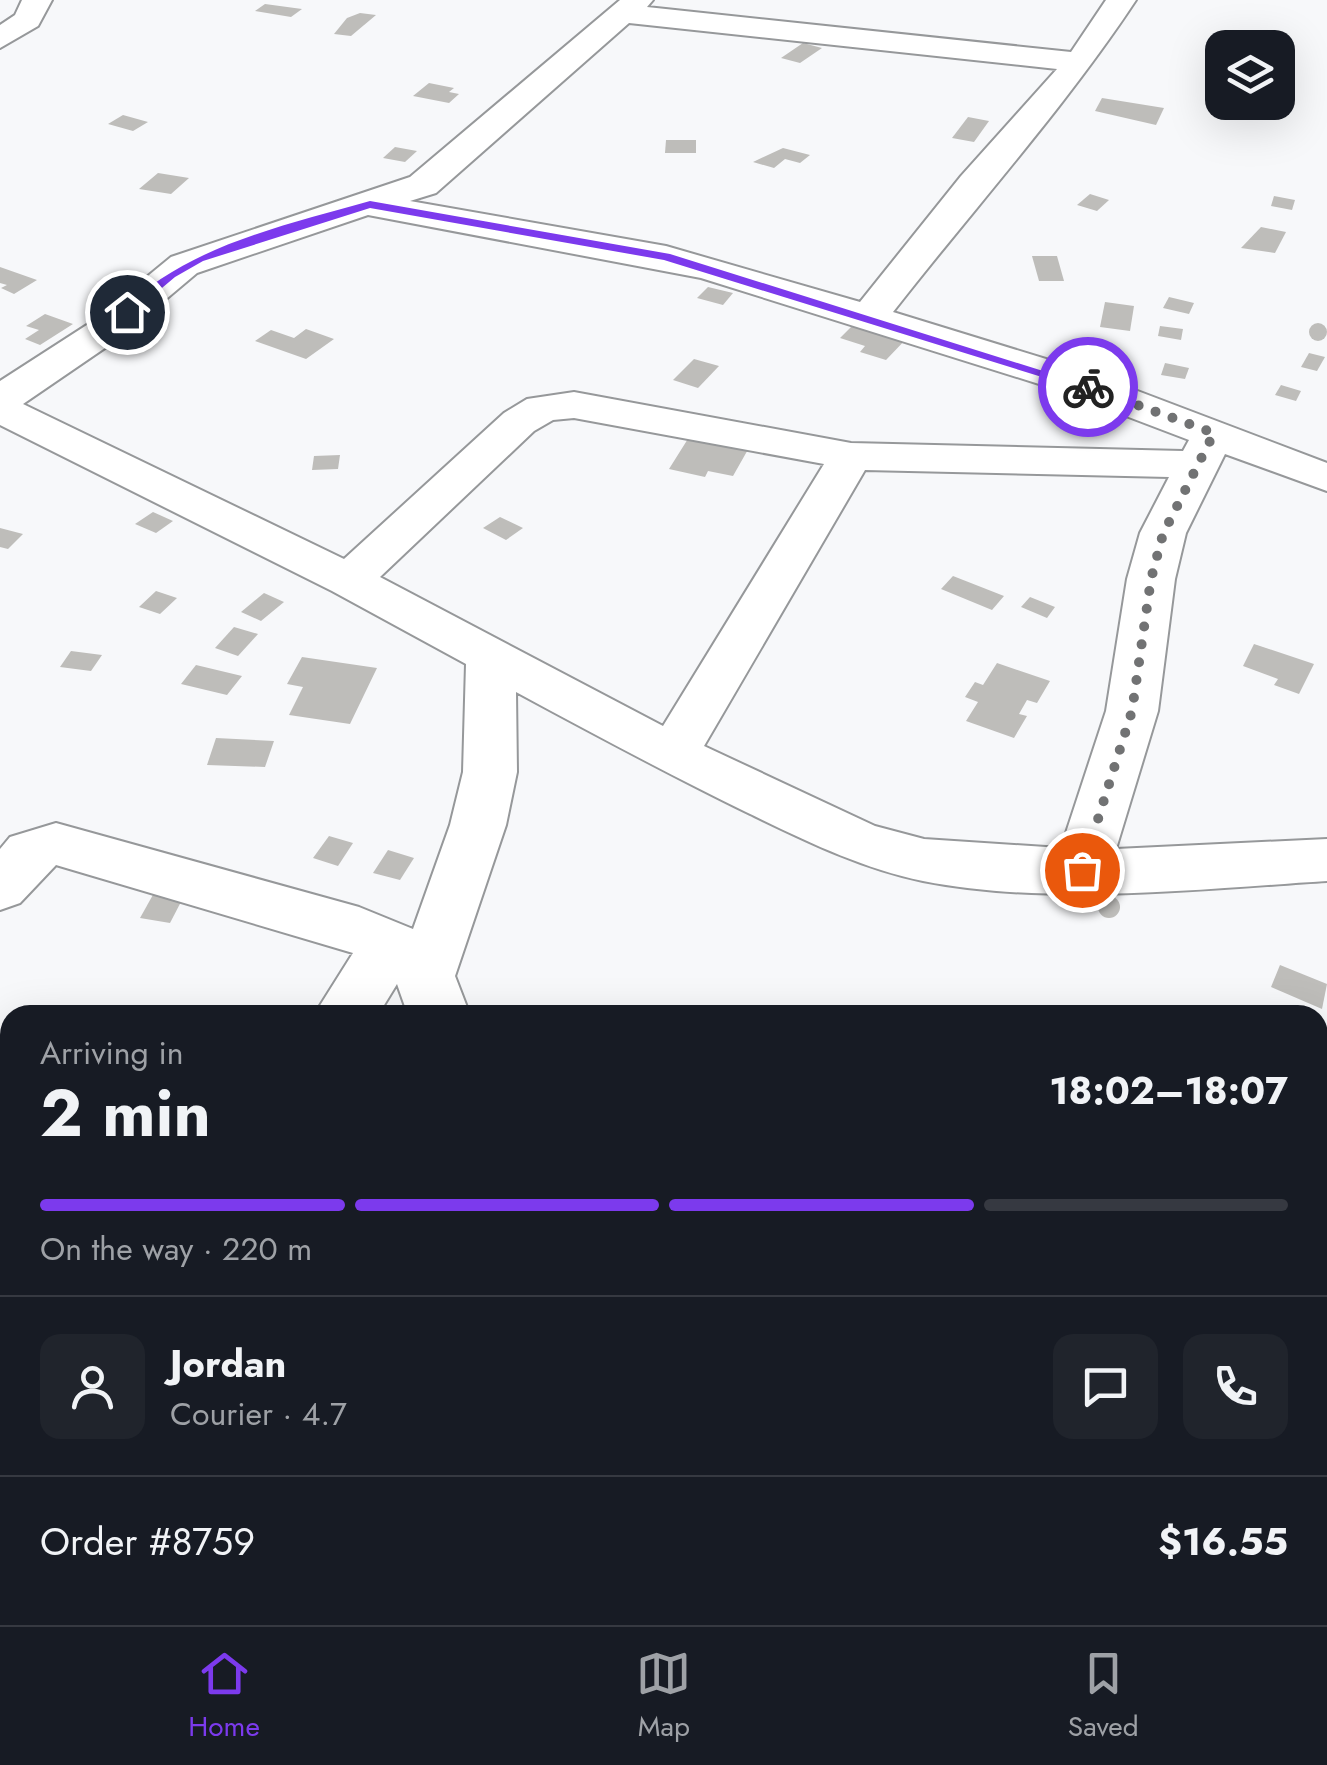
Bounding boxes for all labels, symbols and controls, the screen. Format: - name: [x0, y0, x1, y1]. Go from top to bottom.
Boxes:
- map controls: [1205, 30, 1295, 120]
- button: layers: [1205, 30, 1295, 120]
- pin: [85, 270, 170, 355]
- icon: home: [100, 285, 155, 340]
- courier: [1038, 337, 1138, 437]
- icon: bike: [1061, 360, 1116, 415]
- pin: [1040, 828, 1125, 913]
- icon: bag: [1055, 843, 1110, 898]
- text: Arriving in: [40, 1030, 184, 1076]
- text: 18:02–18:07: [1049, 1063, 1288, 1118]
- text: 2 min: [40, 1066, 211, 1160]
- text: On the way · 220 m: [40, 1226, 312, 1272]
- button: person: [40, 1334, 145, 1439]
- button: chat: [1053, 1334, 1158, 1439]
- button: phone: [1183, 1334, 1288, 1439]
- text: Jordan: [170, 1336, 286, 1391]
- text: Courier · 4.7: [170, 1391, 347, 1437]
- text: Order #8759: [40, 1514, 255, 1569]
- text: $16.55: [1158, 1514, 1288, 1569]
- tab: Home: [188, 1646, 260, 1747]
- tab: Map: [636, 1646, 691, 1747]
- tab: Saved: [1068, 1646, 1139, 1747]

